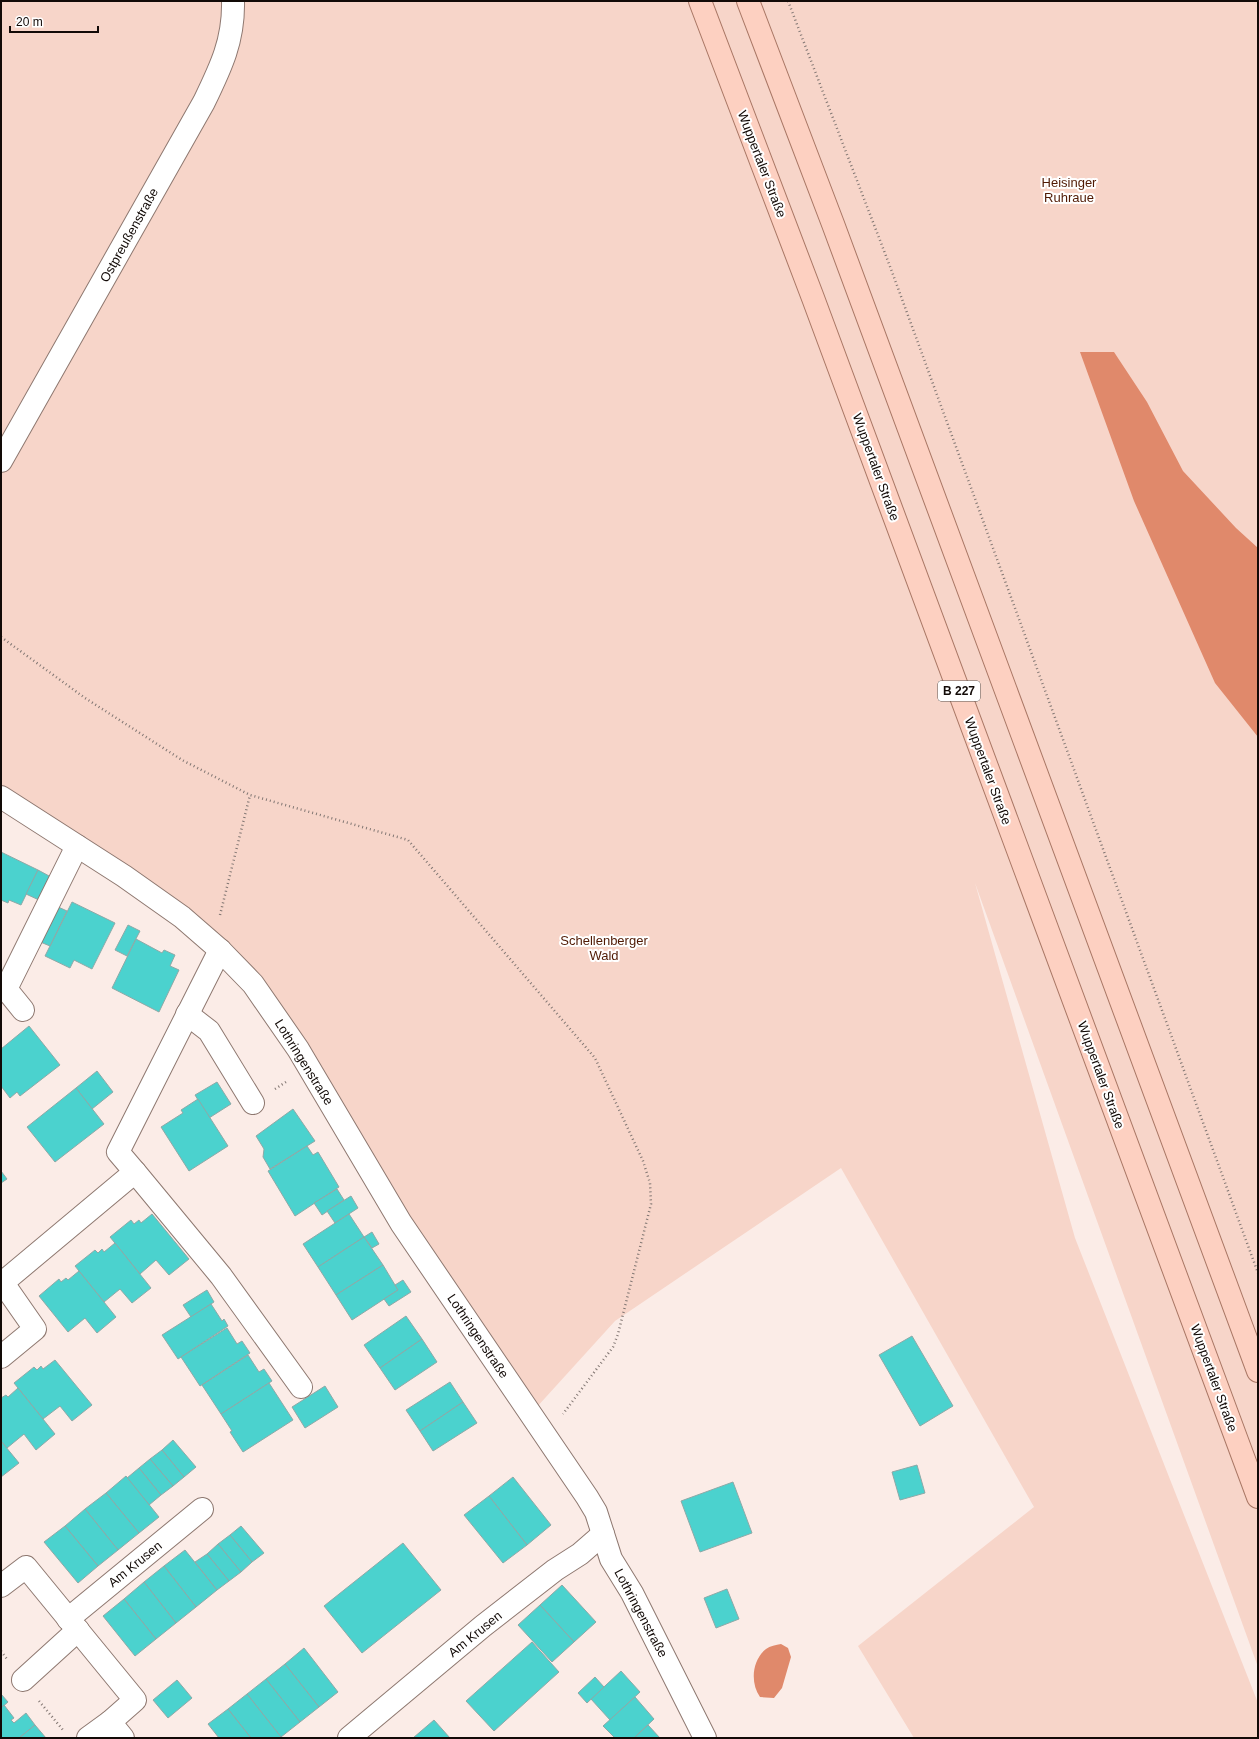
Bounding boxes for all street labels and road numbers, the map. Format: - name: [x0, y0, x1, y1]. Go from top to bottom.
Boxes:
- street label: Wuppertaler Straße: [735, 108, 789, 220]
- street label: Ostpreußenstraße: [97, 185, 161, 285]
- street label: Wuppertaler Straße: [850, 411, 902, 523]
- road number: B 227: [938, 681, 980, 701]
- street label: Wuppertaler Straße: [962, 715, 1014, 827]
- street label: Lothringenstraße: [272, 1016, 336, 1108]
- street label: Wuppertaler Straße: [1075, 1019, 1127, 1131]
- street label: Lothringenstraße: [444, 1291, 512, 1381]
- street label: Wuppertaler Straße: [1188, 1322, 1240, 1434]
- street label: Am Krusen: [105, 1538, 165, 1590]
- street label: Lothringenstraße: [611, 1566, 671, 1660]
- street label: Am Krusen: [445, 1608, 505, 1660]

